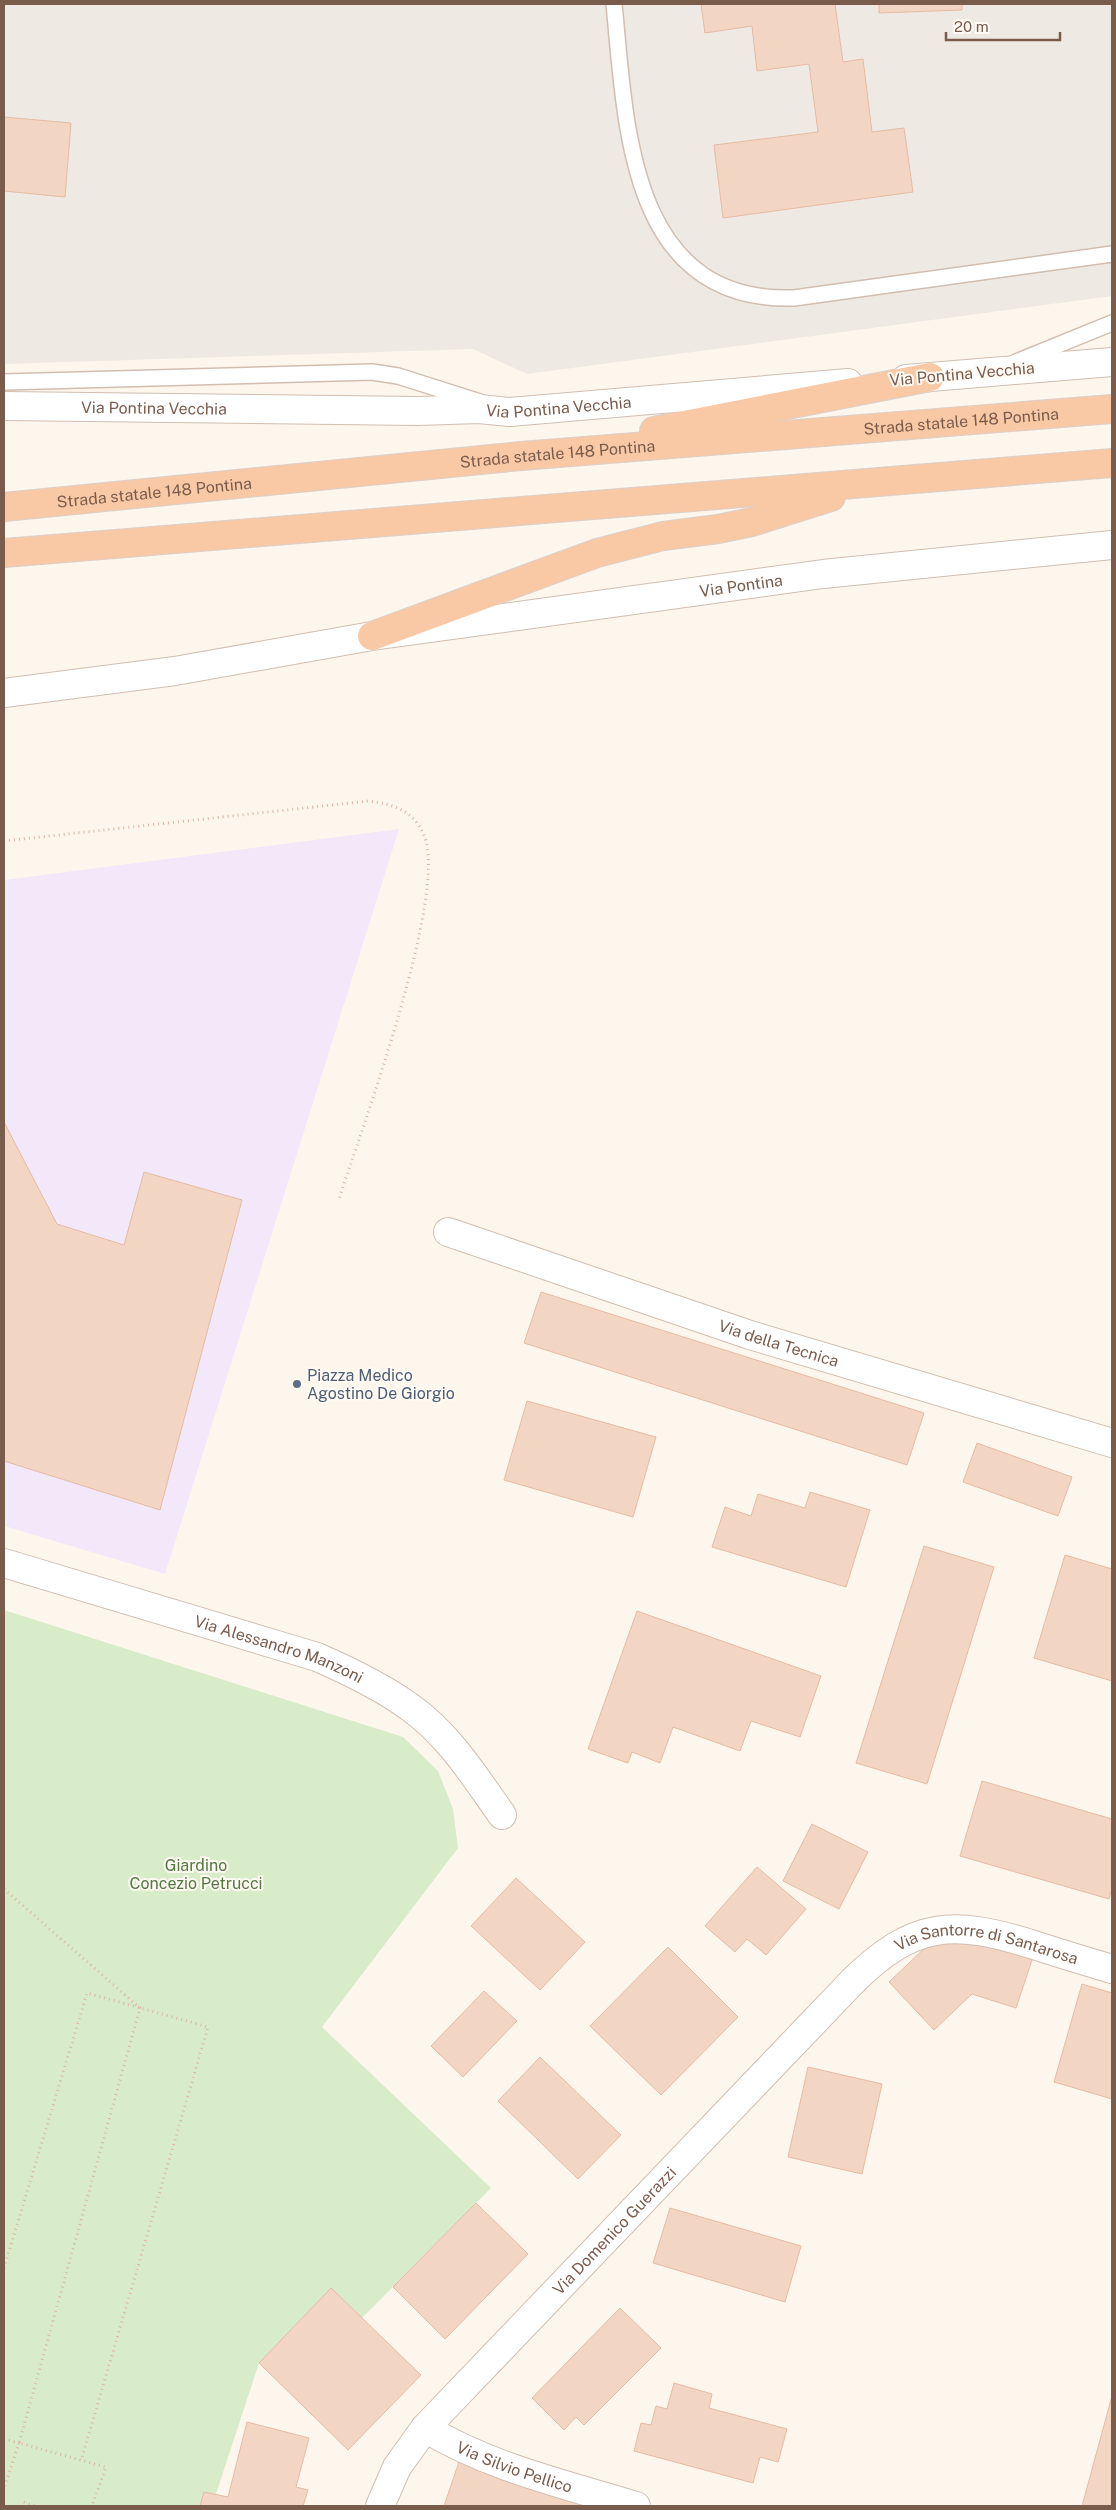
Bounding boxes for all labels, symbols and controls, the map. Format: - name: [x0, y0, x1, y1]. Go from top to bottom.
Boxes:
- scale bar: [946, 10, 1060, 42]
- text: 20 m: [954, 18, 989, 35]
- street label: Via Pontina Vecchia: [889, 358, 1035, 390]
- street label: Via Pontina Vecchia: [485, 392, 632, 422]
- street label: Via Pontina Vecchia: [81, 397, 227, 418]
- street label: Strada statale 148 Pontina: [863, 404, 1060, 438]
- street label: Strada statale 148 Pontina: [459, 436, 656, 471]
- street label: Strada statale 148 Pontina: [56, 473, 253, 511]
- street label: Via Pontina: [698, 570, 784, 600]
- street label: Via della Tecnica: [716, 1316, 841, 1370]
- place label: Piazza Medico Agostino De Giorgio: [307, 1366, 455, 1403]
- marker: Piazza Medico Agostino De Giorgio: [291, 1378, 303, 1390]
- street label: Via Alessandro Manzoni: [192, 1611, 366, 1687]
- park label: Giardino Concezio Petrucci: [130, 1856, 262, 1893]
- street label: Via Santorre di Santarosa: [891, 1920, 1080, 1968]
- street label: Via Domenico Guerazzi: [549, 2163, 680, 2298]
- street label: Via Silvio Pellico: [454, 2437, 575, 2496]

